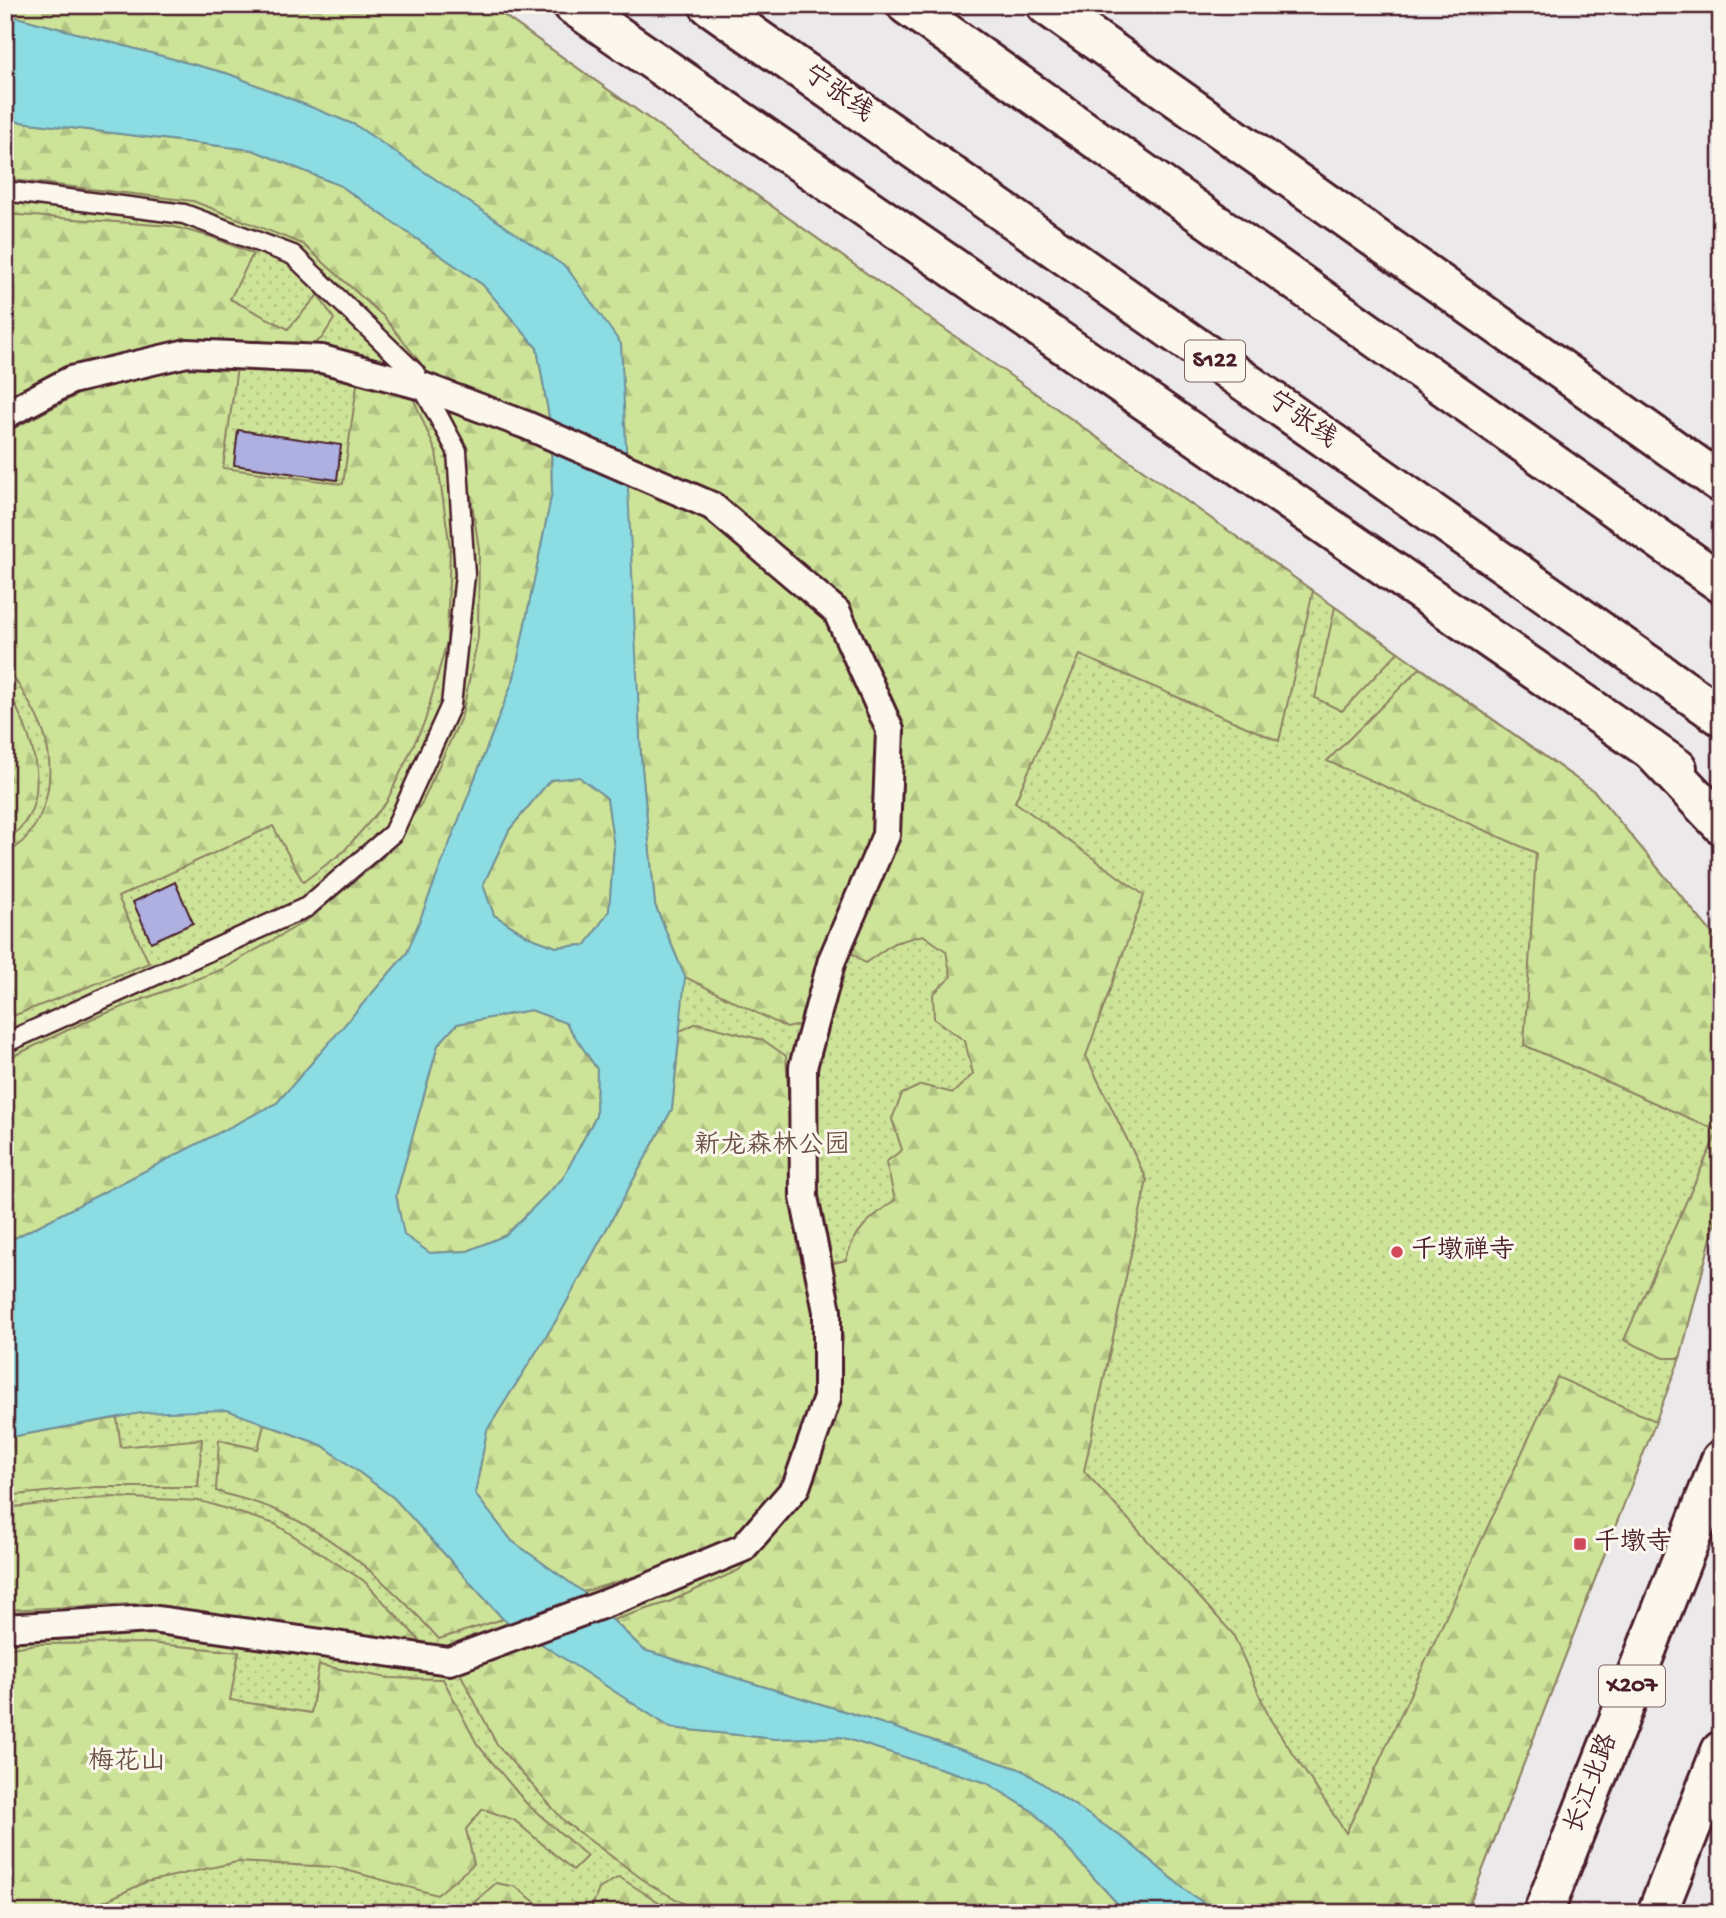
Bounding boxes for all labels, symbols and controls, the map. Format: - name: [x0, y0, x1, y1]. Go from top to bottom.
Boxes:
- street label: 宁张线: [796, 58, 879, 130]
- road number: S122: [1185, 340, 1245, 382]
- street label: 宁张线: [1260, 384, 1343, 456]
- park label: 新龙森林公园: [694, 1130, 850, 1163]
- place label: 千墩禅寺: [1411, 1235, 1515, 1268]
- marker: 千墩禅寺: [1389, 1244, 1405, 1260]
- place label: 千墩寺: [1594, 1527, 1672, 1560]
- marker: 千墩寺: [1572, 1536, 1588, 1552]
- road number: X207: [1599, 1666, 1665, 1706]
- street label: 长江北路: [1558, 1729, 1626, 1838]
- park label: 梅花山: [88, 1747, 166, 1779]

